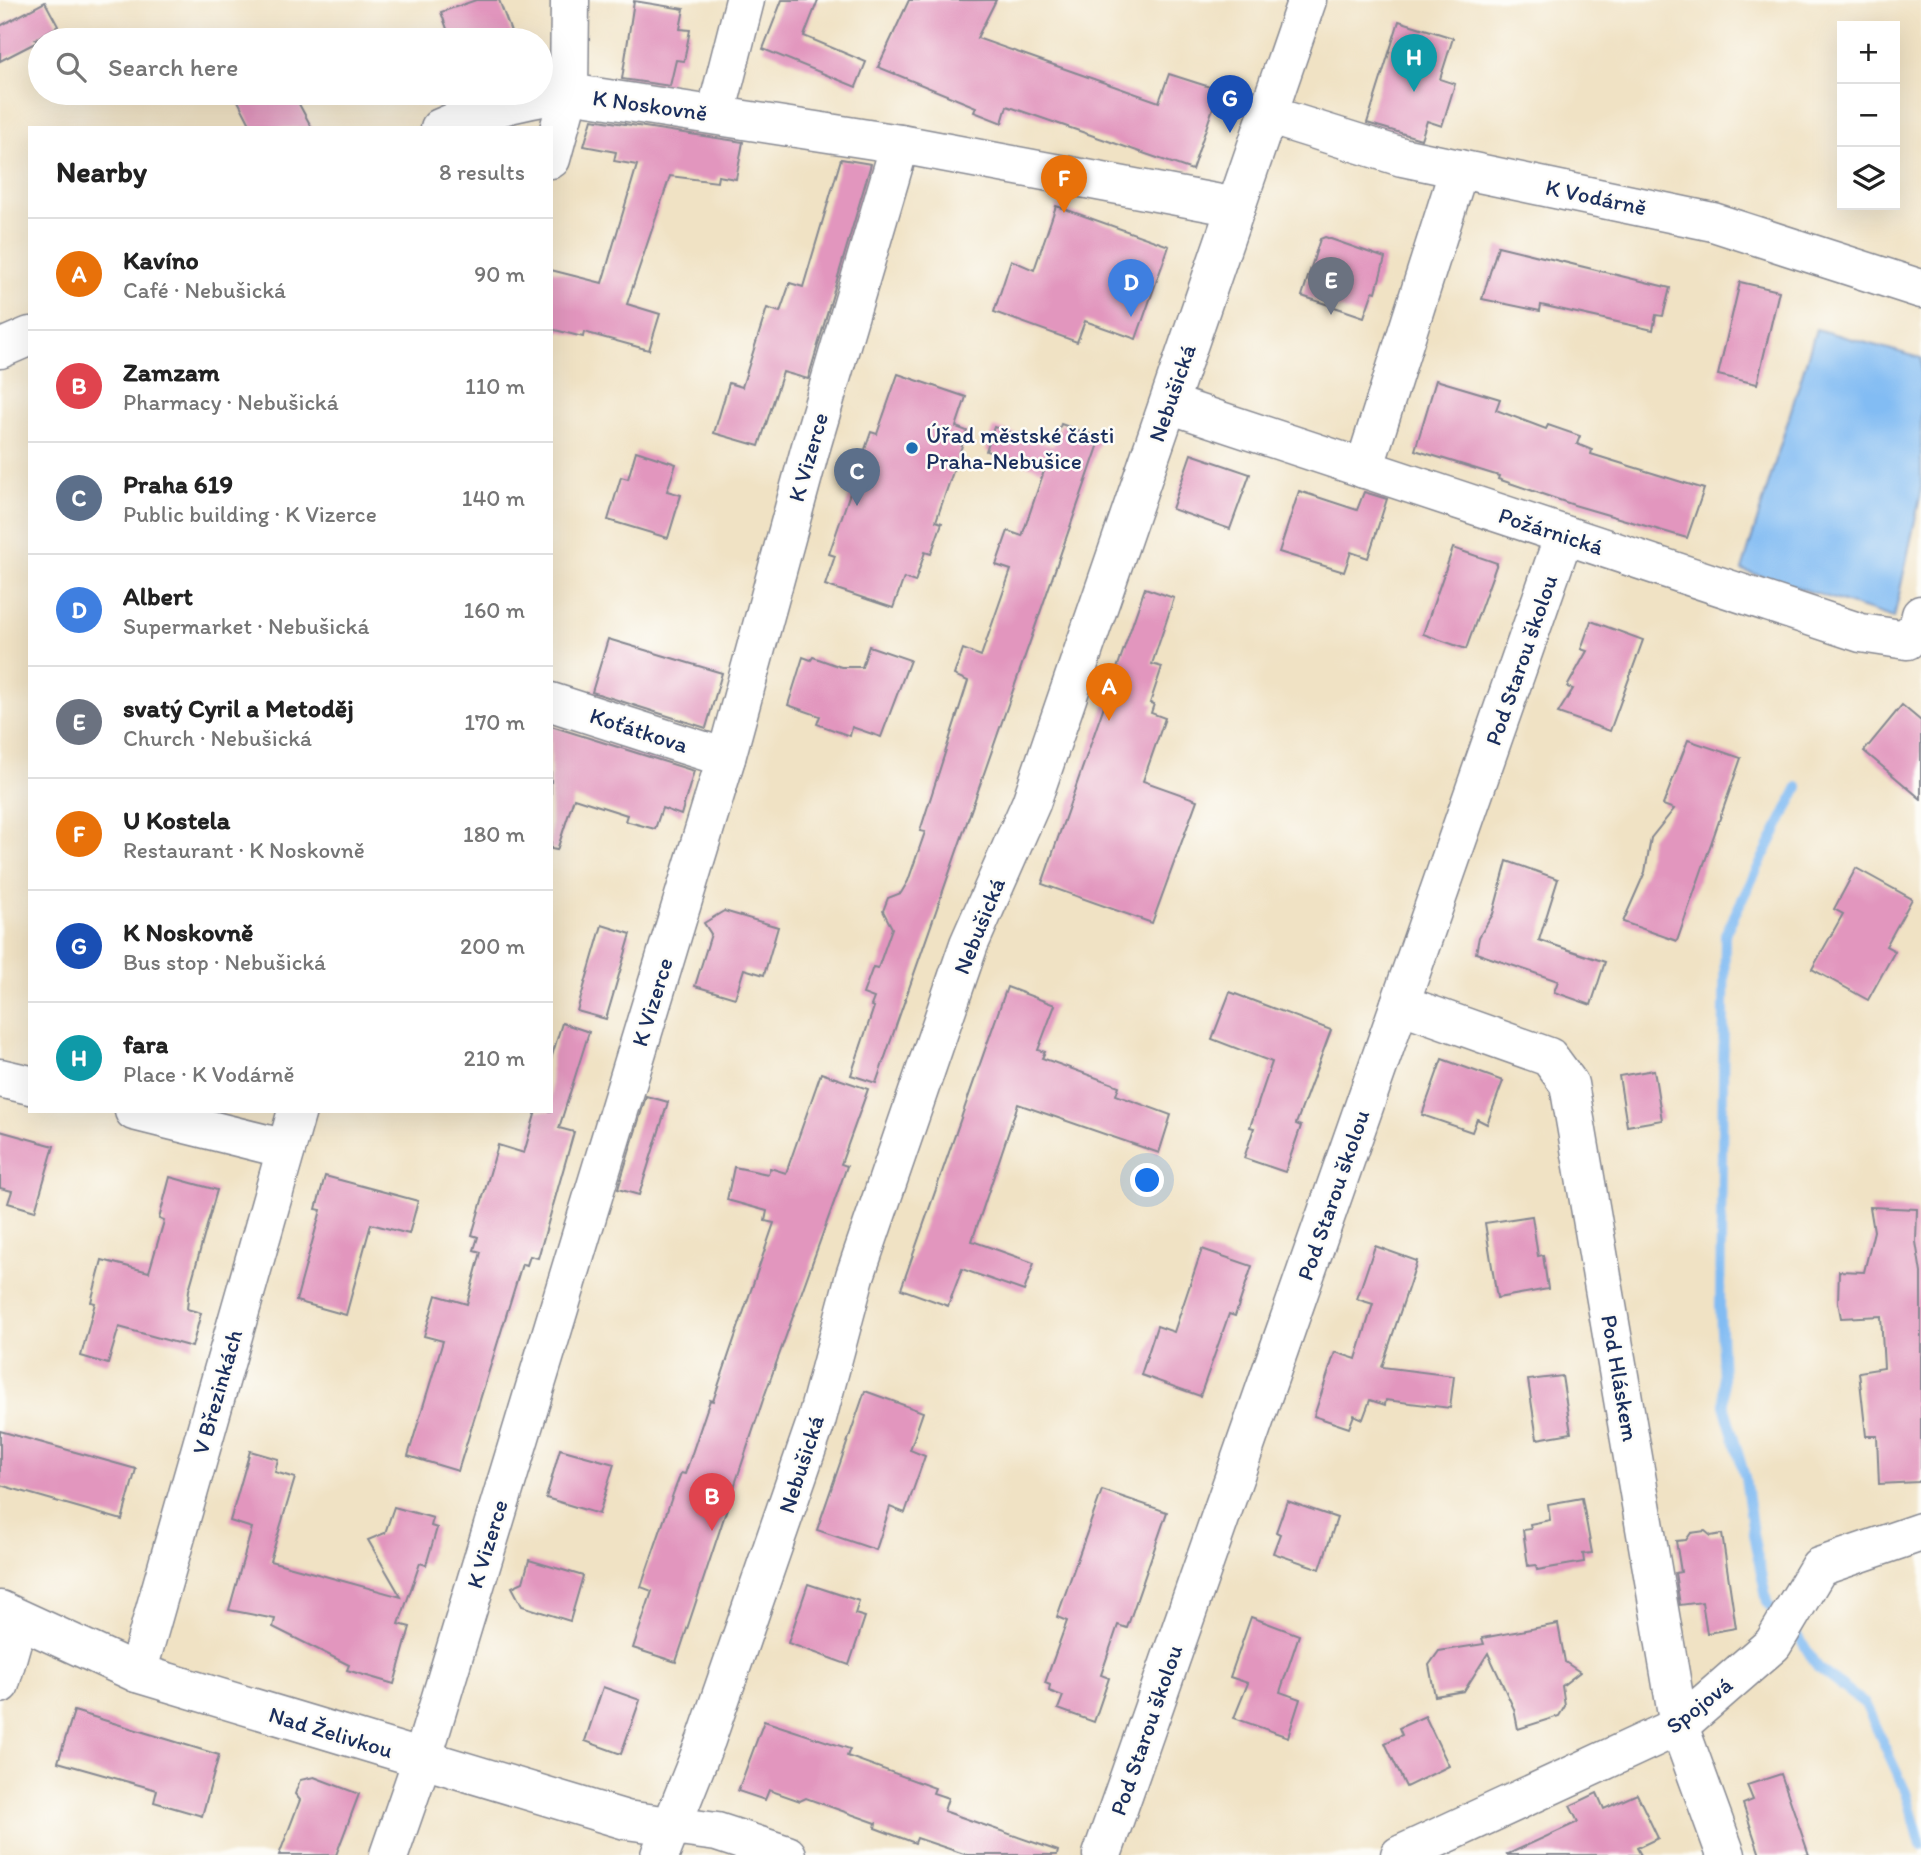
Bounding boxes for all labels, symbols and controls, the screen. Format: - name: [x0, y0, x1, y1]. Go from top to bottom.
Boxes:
- map controls: [1837, 21, 1900, 210]
- button: +: [1837, 21, 1900, 84]
- search box: [28, 28, 553, 105]
- pin: H: [1391, 34, 1437, 92]
- icon: search: [52, 48, 90, 86]
- text: Search here: [108, 51, 238, 83]
- pin: G: [1207, 75, 1253, 133]
- street label: K Noskovně: [591, 83, 709, 127]
- button: −: [1837, 84, 1900, 147]
- button: layers: [1837, 147, 1900, 210]
- text: Nearby: [56, 153, 147, 190]
- pin: F: [1041, 155, 1087, 213]
- text: 8 results: [439, 158, 525, 186]
- street label: K Vodárně: [1543, 173, 1649, 221]
- text: Kavíno: [123, 244, 199, 276]
- pin: E: [1308, 257, 1354, 315]
- pin: D: [1108, 259, 1154, 317]
- text: A: [72, 260, 86, 288]
- text: 90 m: [474, 260, 525, 288]
- text: Café · Nebušická: [123, 276, 286, 304]
- street label: Nebušická: [1142, 340, 1202, 446]
- text: Zamzam: [123, 356, 220, 388]
- text: B: [72, 372, 86, 400]
- text: 110 m: [465, 372, 525, 400]
- text: Pharmacy · Nebušická: [123, 388, 339, 416]
- street label: K Vizerce: [782, 409, 834, 505]
- place label: Úřad městské části Praha-Nebušice: [926, 421, 1115, 475]
- marker: Úřad městské části Praha-Nebušice: [904, 440, 920, 456]
- pin: C: [834, 448, 880, 506]
- text: Praha 619: [123, 468, 233, 500]
- text: C: [72, 484, 86, 512]
- text: 140 m: [462, 484, 525, 512]
- text: Public building · K Vizerce: [123, 500, 377, 528]
- street label: Požárnická: [1495, 501, 1607, 561]
- street label: Pod Starou školou: [1479, 571, 1563, 749]
- text: Albert: [123, 580, 193, 612]
- text: D: [71, 596, 87, 624]
- text: 160 m: [463, 596, 525, 624]
- text: Supermarket · Nebušická: [123, 612, 370, 640]
- pin: A: [1086, 663, 1132, 721]
- text: svatý Cyril a Metoděj: [123, 692, 354, 724]
- street label: Koťátkova: [586, 701, 692, 759]
- text: E: [73, 708, 85, 736]
- text: 170 m: [464, 708, 525, 736]
- text: Church · Nebušická: [123, 724, 312, 752]
- text: U Kostela: [123, 804, 230, 836]
- text: F: [73, 820, 85, 848]
- text: 180 m: [463, 820, 525, 848]
- text: Restaurant · K Noskovně: [123, 836, 365, 864]
- street label: Nebušická: [947, 874, 1011, 978]
- text: K Noskovně: [123, 916, 254, 948]
- text: G: [71, 932, 87, 960]
- text: 200 m: [460, 932, 525, 960]
- text: Bus stop · Nebušická: [123, 948, 326, 976]
- street label: K Vizerce: [625, 954, 679, 1050]
- text: fara: [123, 1028, 168, 1060]
- text: H: [71, 1044, 87, 1072]
- text: 210 m: [464, 1044, 525, 1072]
- text: Place · K Vodárně: [123, 1060, 294, 1088]
- street label: Pod Starou školou: [1291, 1106, 1375, 1284]
- your location: [1130, 1163, 1164, 1197]
- street label: Pod Hláskem: [1595, 1313, 1645, 1444]
- street label: V Březinkách: [186, 1326, 248, 1458]
- street label: Nebušická: [772, 1411, 830, 1517]
- pin: B: [689, 1473, 735, 1531]
- street label: K Vizerce: [460, 1496, 514, 1592]
- street label: Pod Starou školou: [1104, 1641, 1188, 1819]
- street label: Spojová: [1660, 1670, 1738, 1740]
- street label: Nad Želivkou: [266, 1700, 397, 1764]

